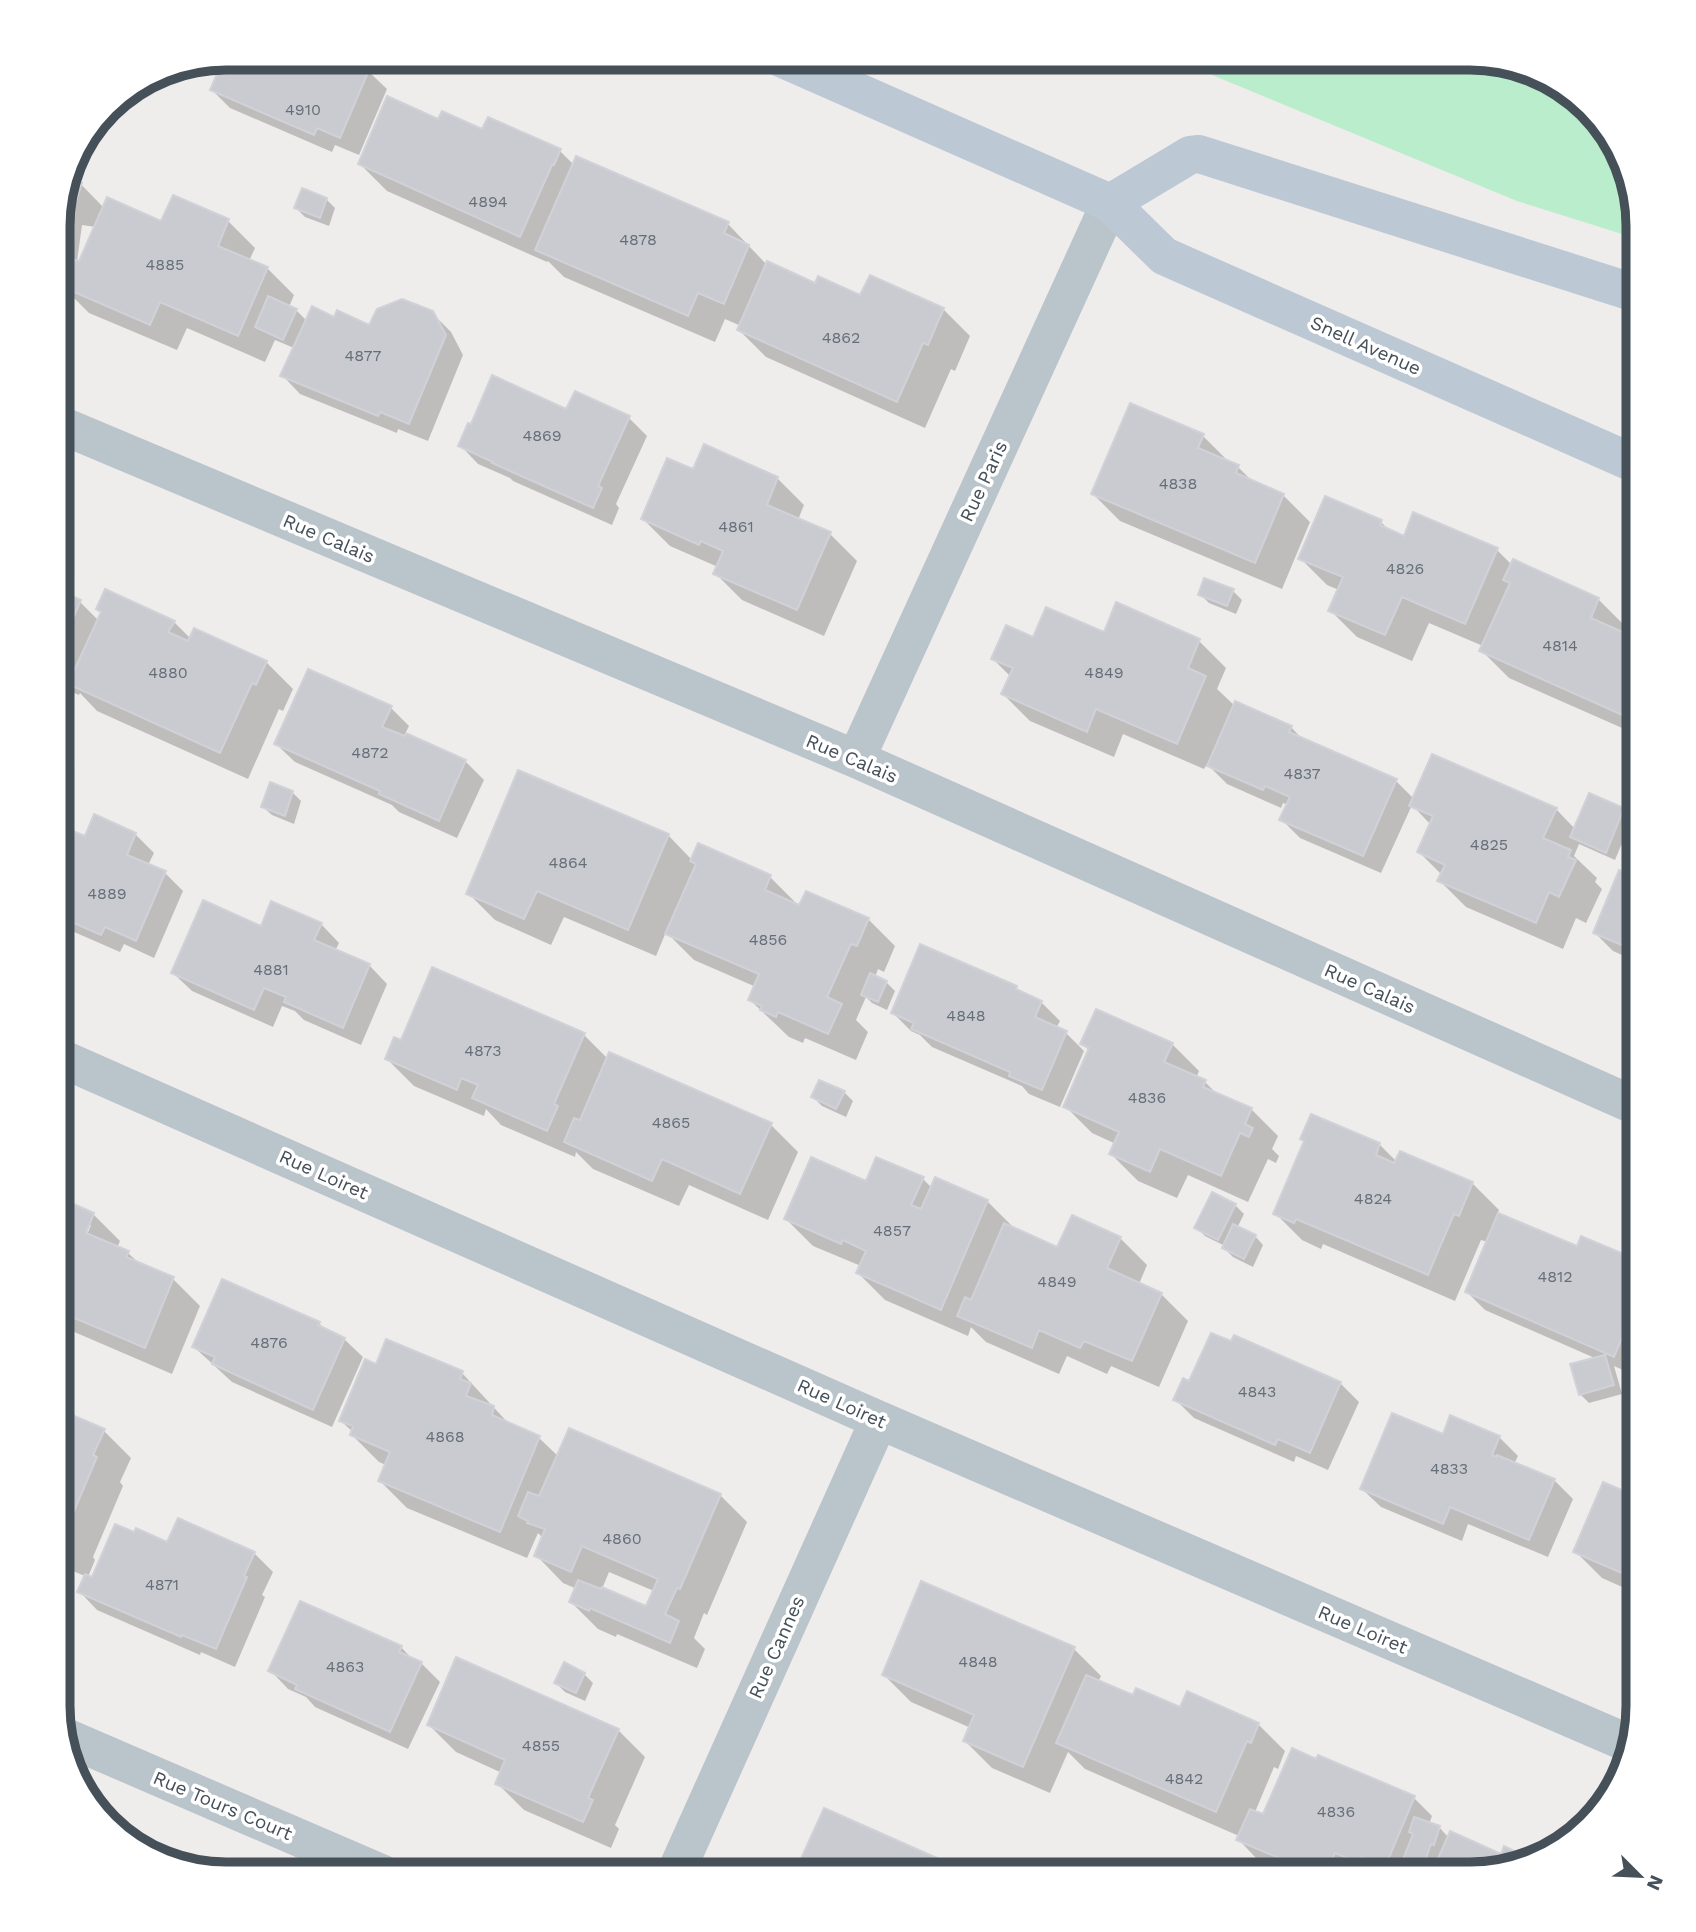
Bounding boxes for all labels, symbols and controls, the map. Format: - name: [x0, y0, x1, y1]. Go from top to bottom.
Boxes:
- house number: 4910: [285, 100, 321, 119]
- house number: 4894: [468, 192, 508, 211]
- house number: 4878: [619, 230, 657, 249]
- house number: 4885: [146, 255, 184, 274]
- street label: Snell Avenue: [1307, 311, 1425, 380]
- house number: 4862: [822, 328, 860, 347]
- house number: 4877: [345, 346, 381, 365]
- house number: 4869: [522, 426, 562, 445]
- street label: Rue Paris: [955, 437, 1012, 525]
- house number: 4838: [1159, 474, 1197, 493]
- street label: Rue Calais: [280, 509, 378, 568]
- house number: 4861: [718, 517, 754, 536]
- house number: 4826: [1386, 559, 1424, 578]
- house number: 4814: [1542, 636, 1578, 655]
- house number: 4880: [148, 663, 188, 682]
- house number: 4849: [1084, 663, 1124, 682]
- street label: Rue Calais: [803, 729, 901, 788]
- house number: 4872: [351, 743, 389, 762]
- house number: 4837: [1284, 764, 1321, 783]
- house number: 4825: [1470, 835, 1508, 854]
- house number: 4864: [548, 853, 588, 872]
- house number: 4889: [87, 884, 127, 903]
- house number: 4856: [749, 930, 787, 949]
- street label: Rue Calais: [1321, 958, 1419, 1019]
- house number: 4881: [253, 960, 289, 979]
- house number: 4848: [946, 1006, 986, 1025]
- house number: 4873: [464, 1041, 502, 1060]
- house number: 4836: [1128, 1088, 1166, 1107]
- house number: 4865: [652, 1113, 690, 1132]
- street label: Rue Loiret: [276, 1145, 372, 1204]
- house number: 4824: [1354, 1189, 1392, 1208]
- house number: 4857: [873, 1221, 911, 1240]
- house number: 4812: [1537, 1267, 1573, 1286]
- house number: 4849: [1037, 1272, 1077, 1291]
- house number: 4876: [250, 1333, 288, 1352]
- street label: Rue Loiret: [794, 1374, 890, 1433]
- house number: 4843: [1238, 1382, 1276, 1401]
- house number: 4868: [425, 1427, 465, 1446]
- house number: 4833: [1430, 1459, 1468, 1478]
- house number: 4860: [602, 1529, 642, 1548]
- house number: 4871: [145, 1575, 179, 1594]
- street label: Rue Cannes: [744, 1592, 809, 1702]
- street label: Rue Loiret: [1314, 1600, 1411, 1659]
- house number: 4848: [958, 1652, 998, 1671]
- house number: 4863: [326, 1657, 364, 1676]
- house number: 4855: [522, 1736, 560, 1755]
- street label: Rue Tours Court: [150, 1766, 296, 1845]
- house number: 4842: [1165, 1769, 1203, 1788]
- house number: 4836: [1317, 1802, 1355, 1821]
- north arrow: [1605, 1841, 1675, 1911]
- text: N: [1642, 1872, 1668, 1894]

